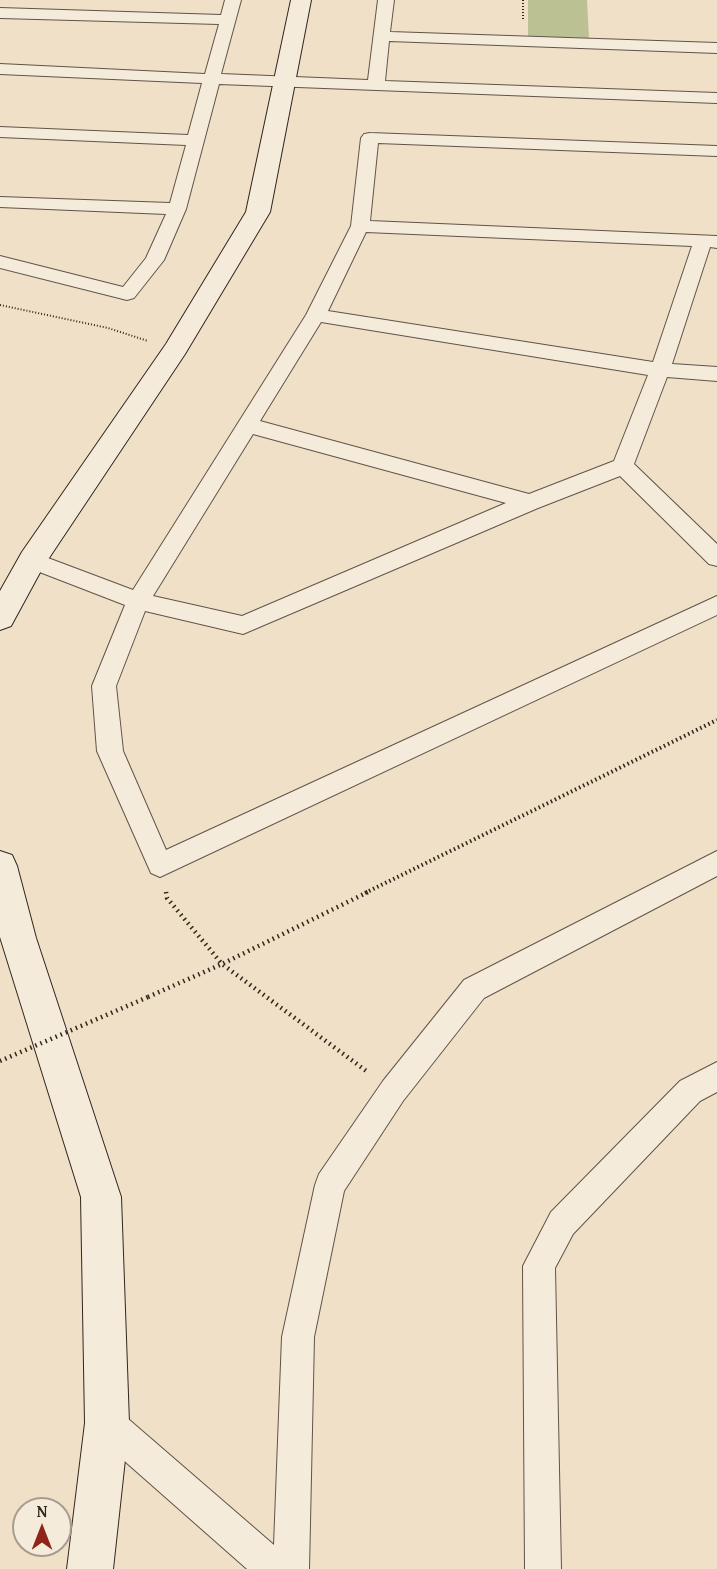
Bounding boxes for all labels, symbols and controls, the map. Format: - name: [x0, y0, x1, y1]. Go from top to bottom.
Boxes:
- north arrow: [12, 1497, 72, 1557]
- text: N: [37, 1499, 47, 1523]

